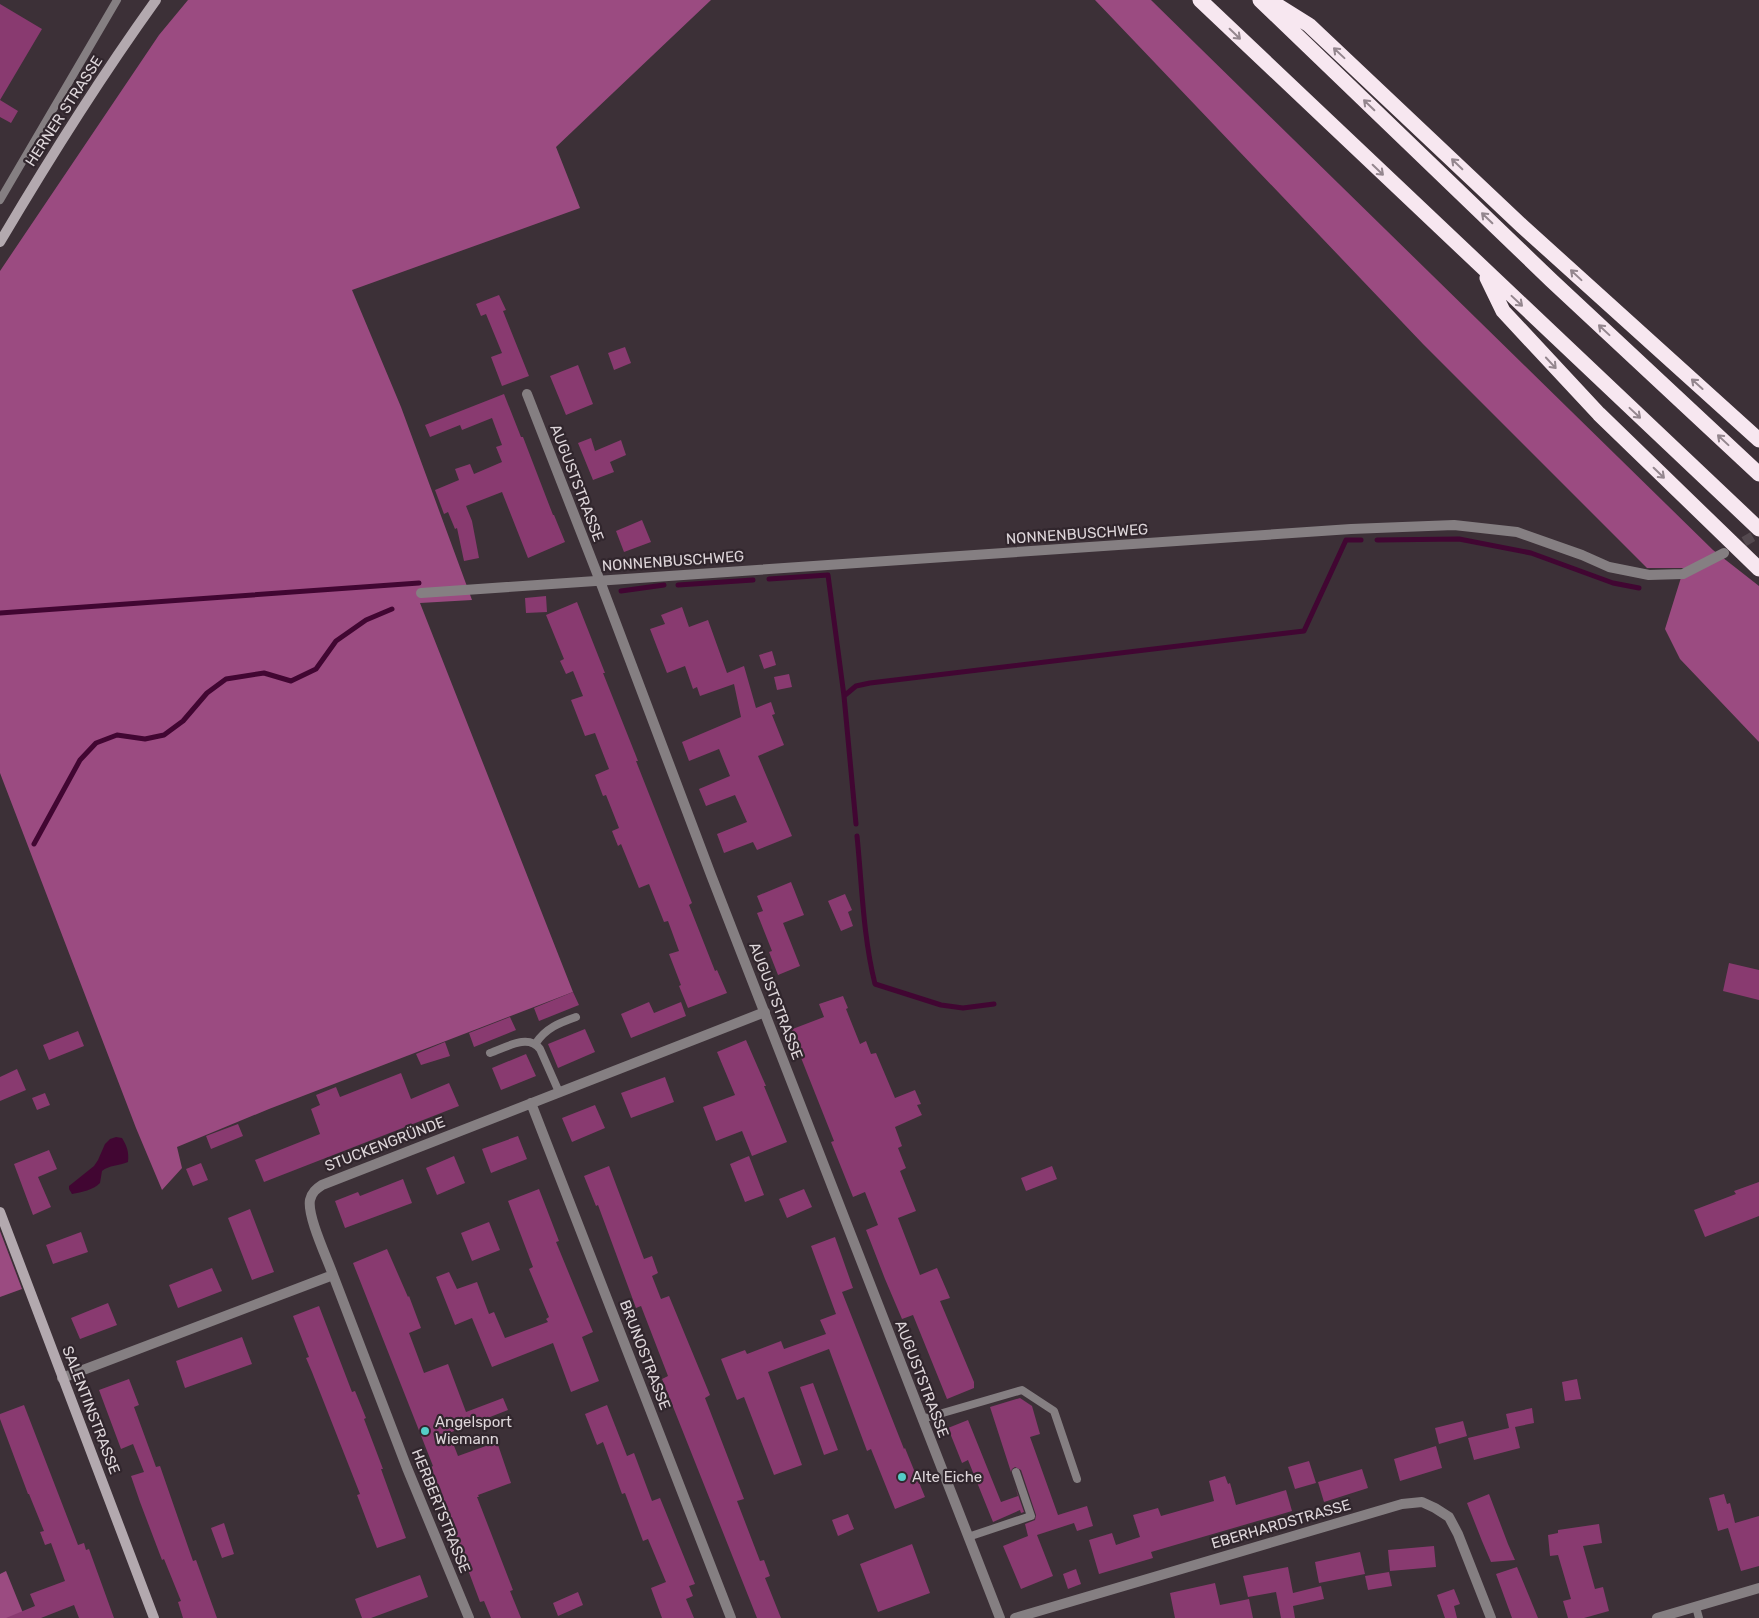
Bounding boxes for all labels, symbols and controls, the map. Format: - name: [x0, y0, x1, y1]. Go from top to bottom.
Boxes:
- one-way arrow: [1229, 28, 1242, 40]
- one-way arrow: [1333, 47, 1346, 59]
- street label: HERNER STRASSE: [22, 52, 106, 170]
- one-way arrow: [1363, 99, 1376, 111]
- one-way arrow: [1451, 158, 1464, 170]
- one-way arrow: [1372, 164, 1385, 176]
- one-way arrow: [1480, 212, 1493, 224]
- one-way arrow: [1569, 269, 1582, 281]
- one-way arrow: [1511, 295, 1523, 307]
- one-way arrow: [1598, 324, 1611, 336]
- one-way arrow: [1545, 356, 1557, 369]
- one-way arrow: [1690, 378, 1703, 390]
- one-way arrow: [1629, 407, 1642, 419]
- street label: AUGUSTSTRASSE: [546, 422, 608, 544]
- one-way arrow: [1717, 434, 1730, 446]
- one-way arrow: [1653, 467, 1666, 479]
- street label: NONNENBUSCHWEG: [1005, 520, 1149, 548]
- street label: NONNENBUSCHWEG: [601, 547, 745, 575]
- street label: AUGUSTSTRASSE: [745, 940, 807, 1062]
- street label: STUCKENGRÜNDE: [322, 1113, 448, 1175]
- street label: BRUNOSTRASSE: [616, 1297, 674, 1413]
- street label: AUGUSTSTRASSE: [891, 1318, 953, 1440]
- street label: SALENTINSTRASSE: [58, 1343, 124, 1477]
- place label: Angelsport Wiemann: [435, 1413, 512, 1448]
- marker: Angelsport Wiemann: [419, 1425, 431, 1437]
- street label: HERBERTSTRASSE: [408, 1446, 474, 1576]
- place label: Alte Eiche: [912, 1468, 982, 1486]
- marker: Alte Eiche: [896, 1471, 908, 1483]
- street label: EBERHARDSTRASSE: [1209, 1495, 1353, 1553]

